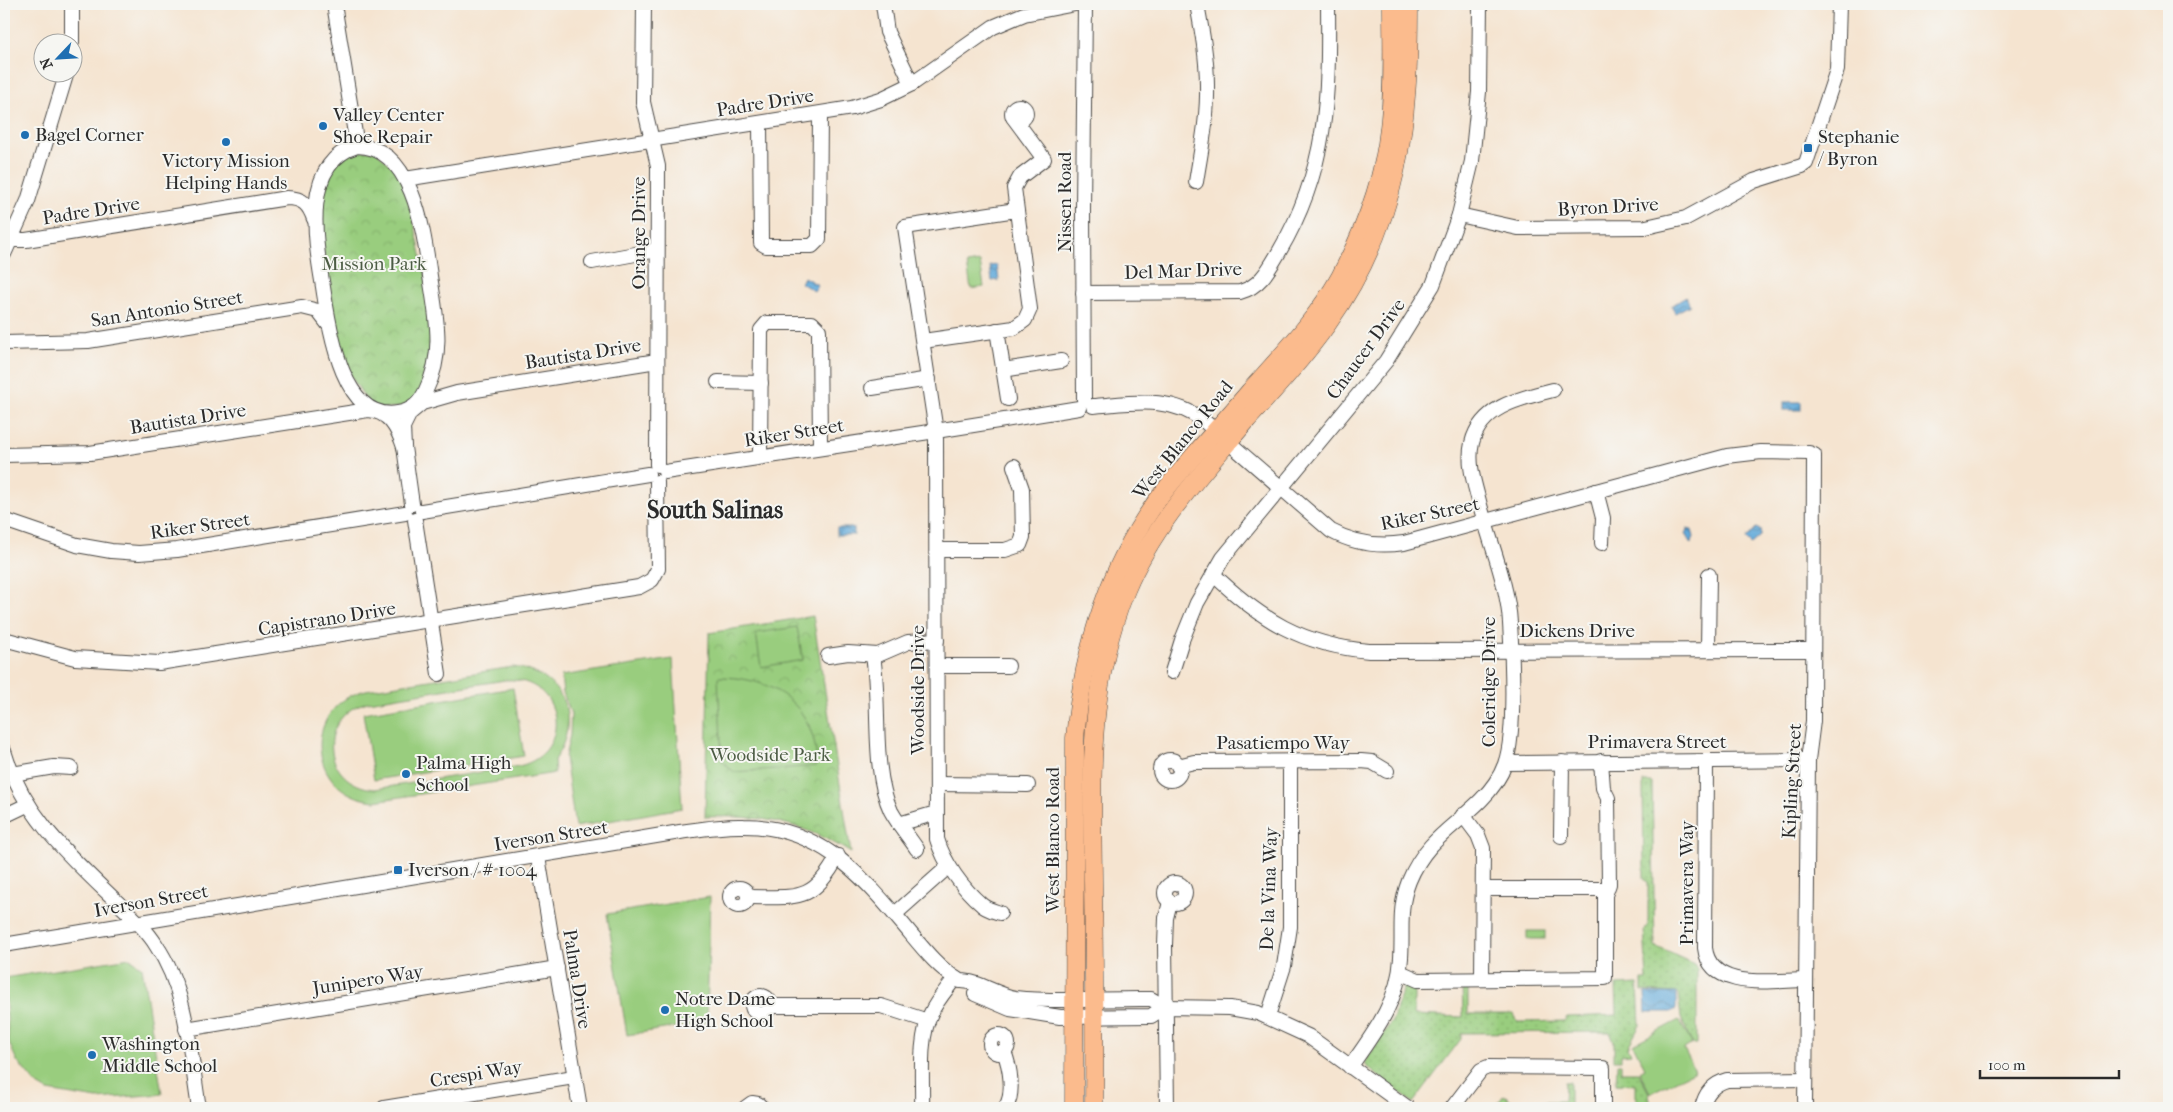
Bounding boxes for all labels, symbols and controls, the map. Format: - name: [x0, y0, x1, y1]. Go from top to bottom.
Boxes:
- north arrow: [32, 32, 82, 82]
- text: N: [37, 55, 57, 72]
- street label: Padre Drive: [715, 84, 815, 122]
- place label: Valley Center Shoe Repair: [332, 104, 445, 148]
- marker: Valley Center Shoe Repair: [317, 120, 329, 132]
- place label: Bagel Corner: [35, 124, 145, 146]
- place label: Stephanie / Byron: [1817, 126, 1899, 170]
- marker: Bagel Corner: [19, 129, 31, 141]
- marker: Victory Mission Helping Hands: [220, 136, 232, 148]
- marker: Stephanie / Byron: [1802, 142, 1814, 154]
- place label: Victory Mission Helping Hands: [161, 150, 290, 194]
- street label: Nissen Road: [1054, 151, 1076, 252]
- street label: Orange Drive: [628, 177, 650, 289]
- street label: Padre Drive: [41, 192, 141, 230]
- street label: Byron Drive: [1557, 193, 1659, 221]
- park label: Mission Park: [322, 253, 427, 275]
- street label: Del Mar Drive: [1124, 258, 1242, 284]
- street label: San Antonio Street: [89, 286, 245, 332]
- street label: Chaucer Drive: [1322, 294, 1410, 404]
- street label: Bautista Drive: [523, 334, 643, 374]
- street label: West Blanco Road: [1128, 376, 1238, 505]
- street label: Bautista Drive: [128, 399, 248, 439]
- street label: Riker Street: [743, 414, 846, 452]
- street label: Riker Street: [1379, 493, 1482, 535]
- district label: South Salinas: [647, 496, 783, 524]
- street label: Riker Street: [149, 508, 252, 544]
- street label: Capistrano Drive: [257, 597, 397, 641]
- street label: Coleridge Drive: [1478, 617, 1500, 747]
- street label: Dickens Drive: [1519, 620, 1635, 642]
- street label: Woodside Drive: [907, 625, 929, 756]
- street label: Kipling Street: [1778, 722, 1806, 839]
- street label: Primavera Street: [1587, 731, 1727, 753]
- street label: Pasatiempo Way: [1216, 732, 1351, 754]
- park label: Woodside Park: [708, 744, 831, 766]
- place label: Palma High School: [416, 752, 512, 796]
- street label: West Blanco Road: [1042, 766, 1064, 914]
- marker: Palma High School: [400, 768, 412, 780]
- street label: Iverson Street: [492, 816, 610, 856]
- street label: Primavera Way: [1676, 820, 1698, 945]
- street label: De la Vina Way: [1256, 826, 1282, 951]
- place label: Iverson / # 1004: [408, 859, 537, 881]
- marker: Iverson / # 1004: [392, 864, 404, 876]
- street label: Iverson Street: [92, 880, 210, 922]
- street label: Palma Drive: [558, 928, 596, 1030]
- street label: Junipero Way: [309, 960, 426, 1000]
- place label: Notre Dame High School: [675, 988, 775, 1032]
- marker: Notre Dame High School: [659, 1004, 671, 1016]
- place label: Washington Middle School: [101, 1033, 217, 1077]
- scale bar: [1980, 1047, 2119, 1079]
- marker: Washington Middle School: [86, 1049, 98, 1061]
- street label: Crespi Way: [428, 1056, 524, 1092]
- text: 100 m: [1988, 1056, 2026, 1074]

